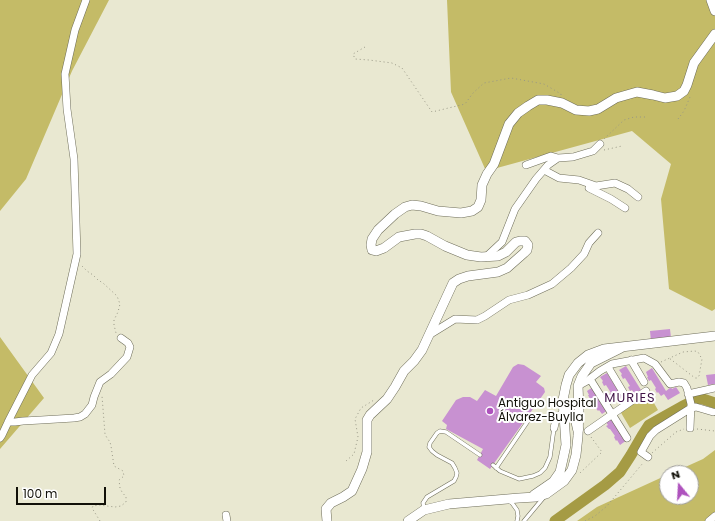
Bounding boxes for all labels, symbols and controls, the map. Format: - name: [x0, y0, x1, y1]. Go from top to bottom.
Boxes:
- district label: MURIES: [604, 391, 656, 407]
- place label: Antiguo Hospital Álvarez-Buylla: [498, 397, 597, 425]
- marker: Antiguo Hospital Álvarez-Buylla: [485, 406, 495, 416]
- north arrow: [659, 465, 699, 505]
- text: N: [669, 466, 682, 483]
- scale bar: [18, 479, 108, 505]
- text: 100 m: [23, 485, 57, 502]

